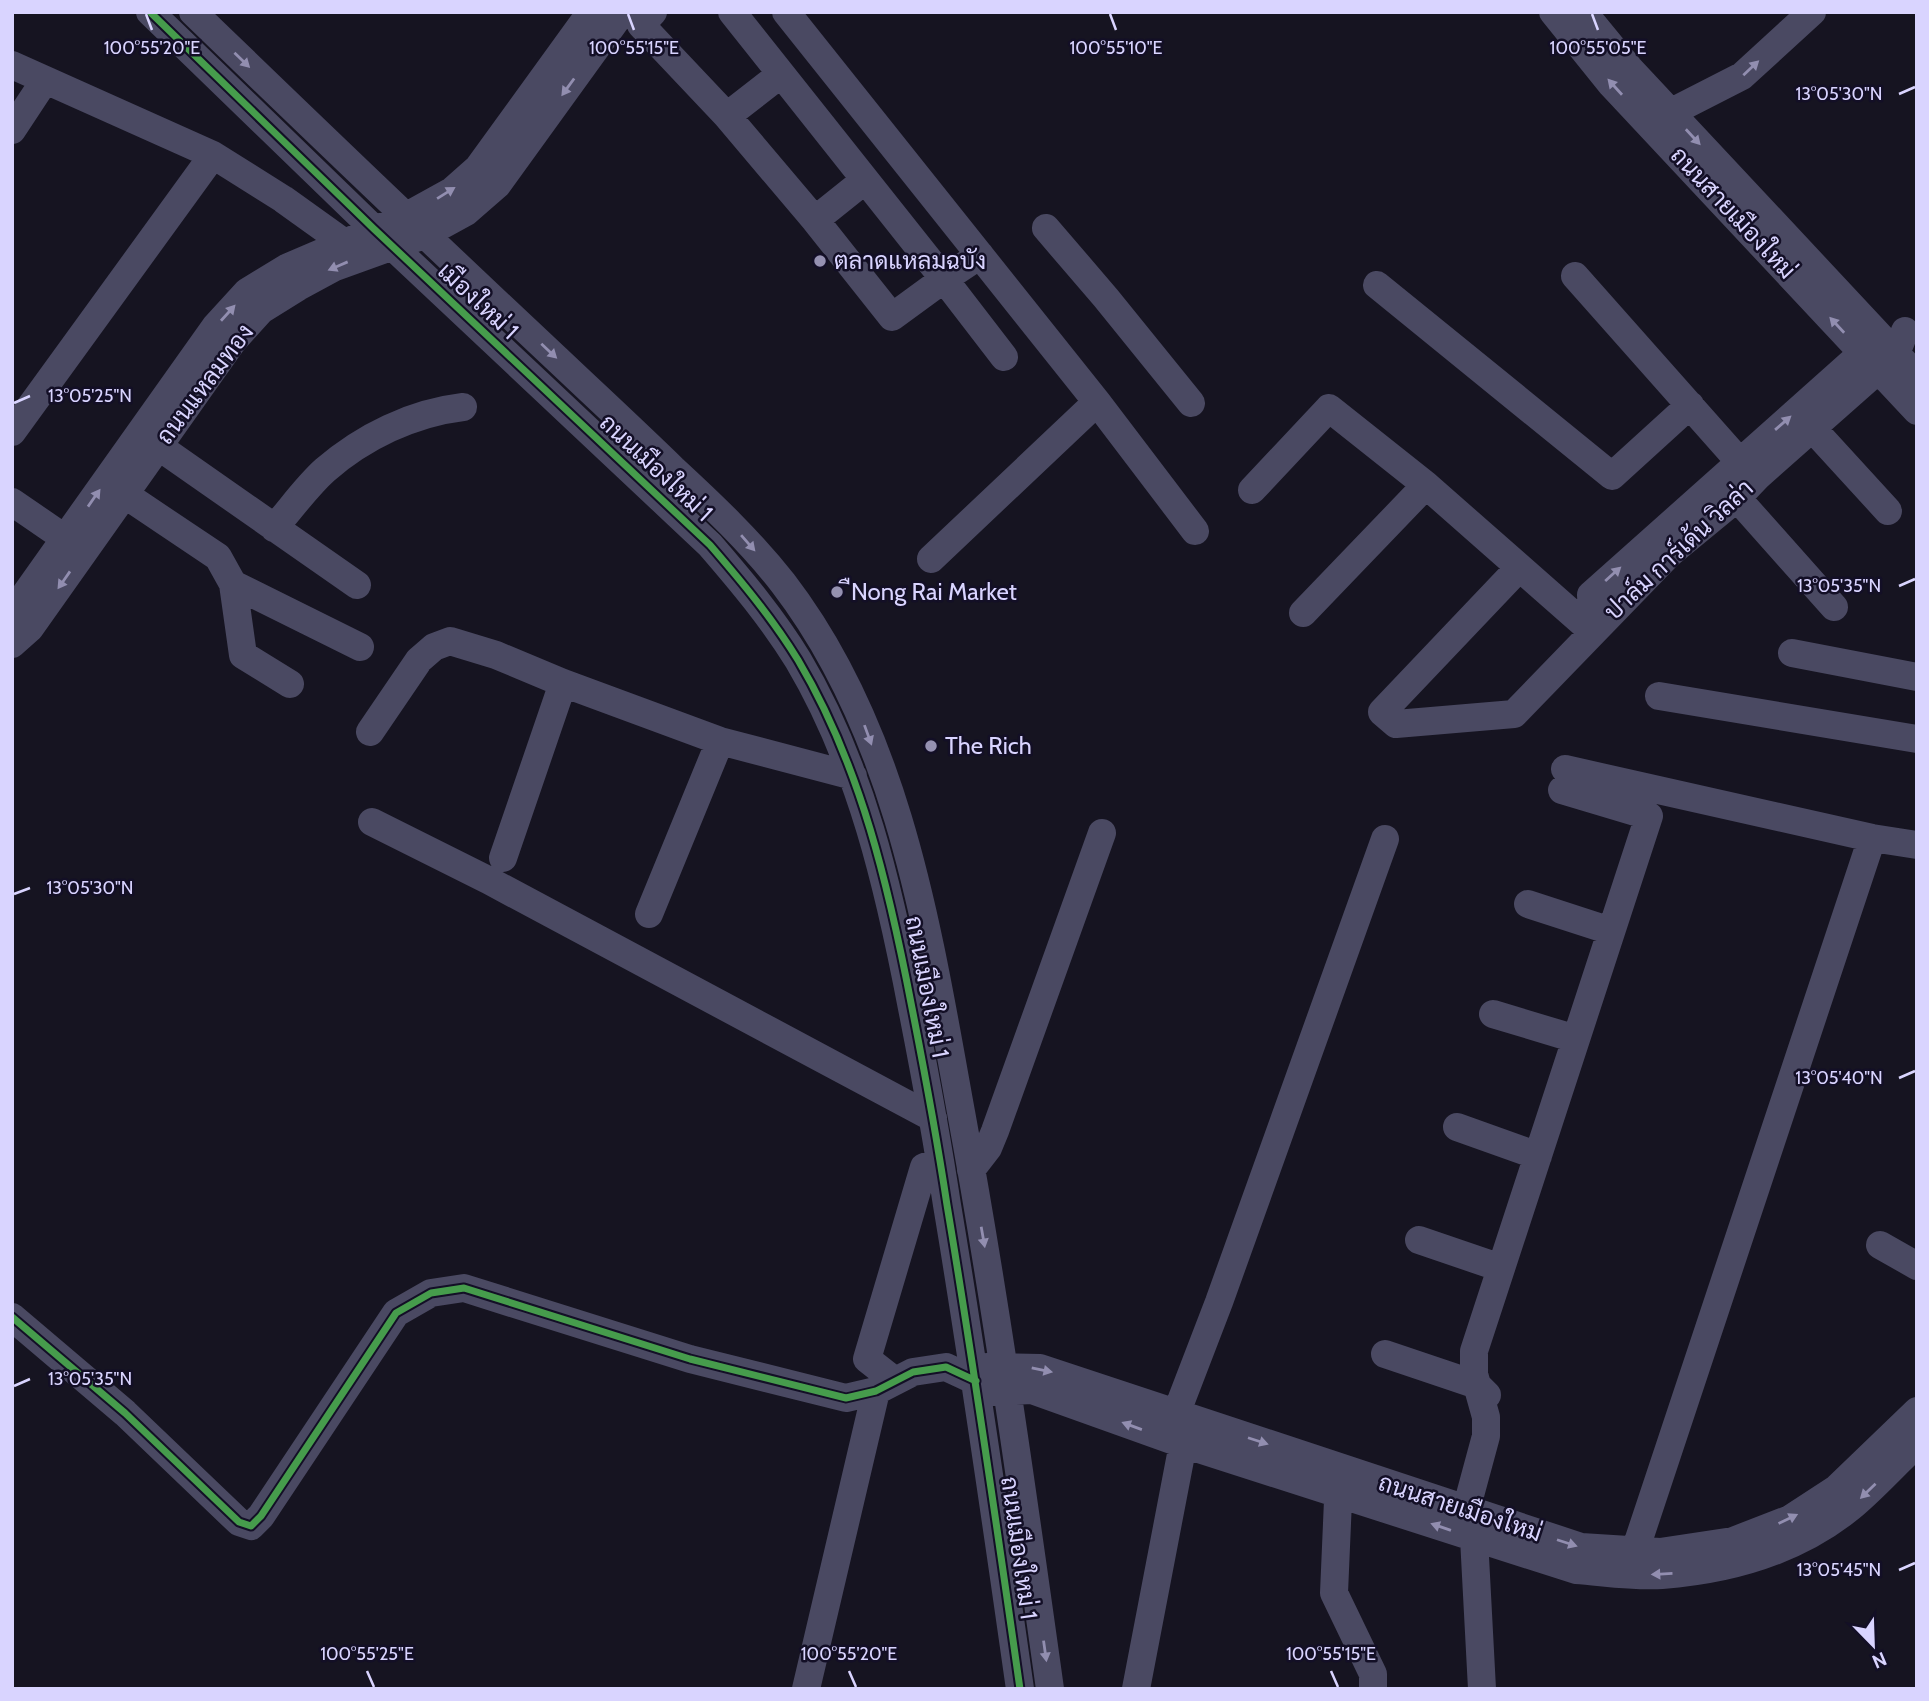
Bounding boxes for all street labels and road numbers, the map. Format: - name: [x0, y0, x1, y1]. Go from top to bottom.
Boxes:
- street label: ถนนสายเมืองใหม่: [1665, 140, 1803, 285]
- street label: เมืองใหม่ 1: [432, 255, 525, 345]
- street label: ถนนแหลมทอง: [150, 318, 259, 450]
- street label: ถนนเมืองใหม่ 1: [594, 407, 720, 527]
- street label: ปาล์ม การ์เด้น วิลล่า: [1598, 473, 1759, 626]
- street label: ถนนเมืองใหม่ 1: [900, 913, 956, 1060]
- street label: ถนนสายเมืองใหม่: [1375, 1467, 1546, 1548]
- street label: ถนนเมืองใหม่ 1: [995, 1474, 1045, 1621]

